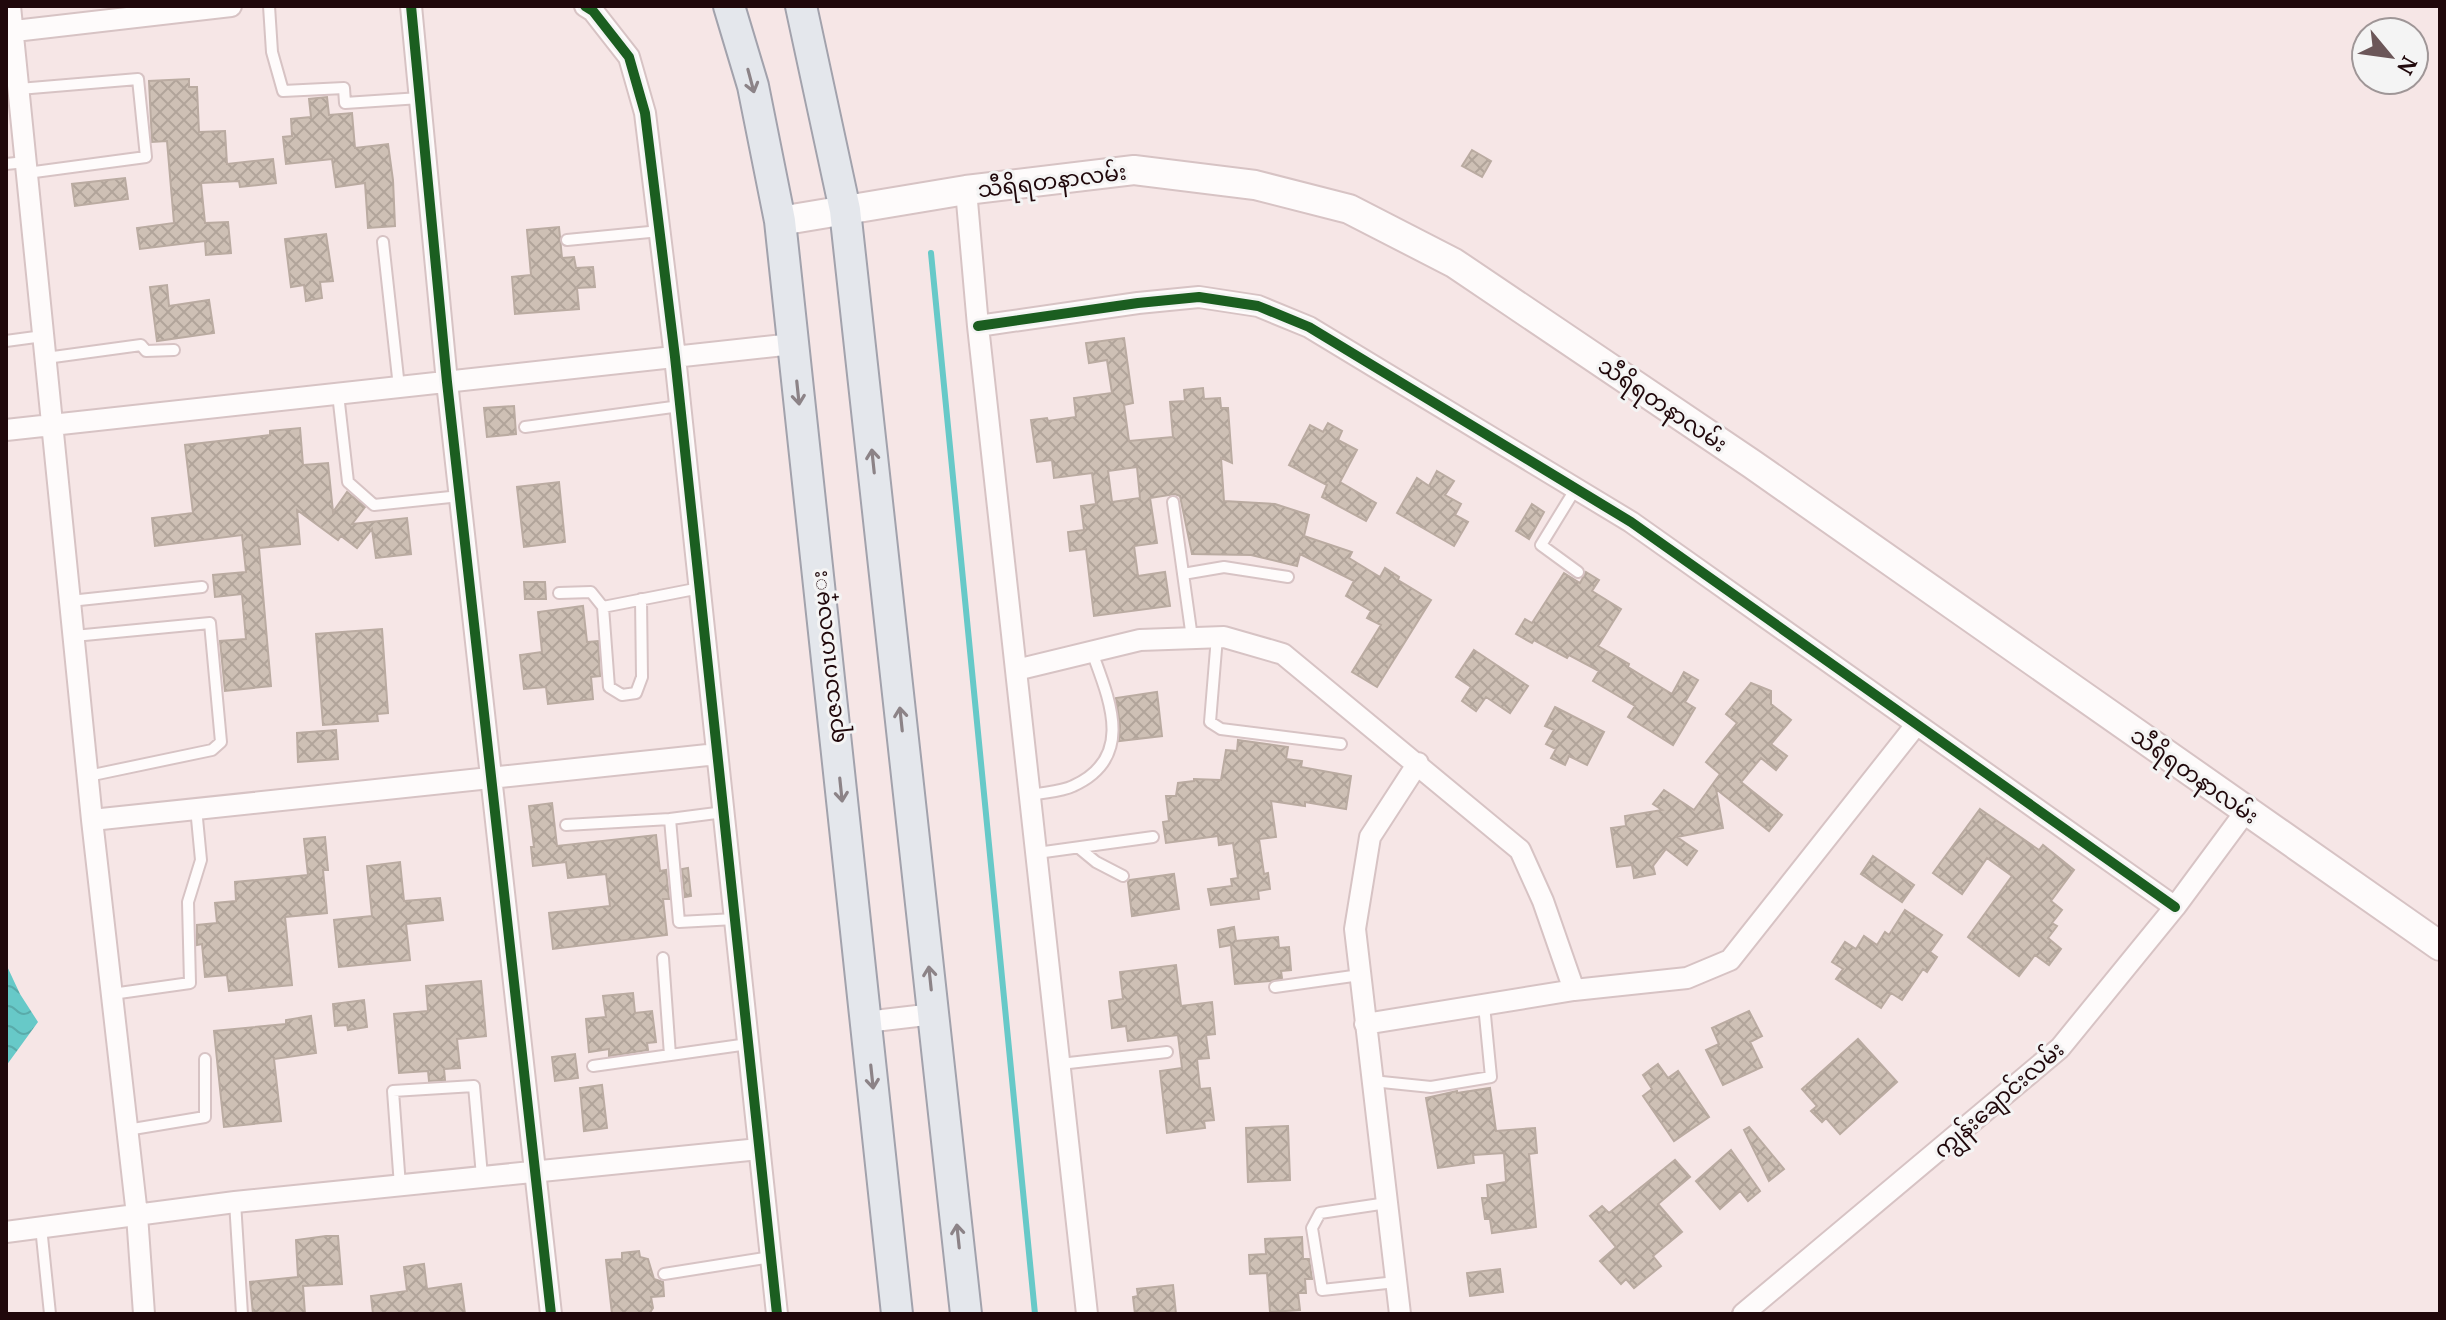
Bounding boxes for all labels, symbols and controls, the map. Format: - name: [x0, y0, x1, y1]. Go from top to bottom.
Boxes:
- north arrow: [2350, 16, 2430, 96]
- text: N: [2391, 52, 2425, 81]
- one-way arrow: [744, 67, 759, 93]
- street label: သီရိရတနာလမ်း: [976, 156, 1129, 207]
- street label: သီရိရတနာလမ်း: [1591, 350, 1733, 461]
- one-way arrow: [791, 379, 806, 406]
- one-way arrow: [865, 448, 880, 475]
- street label: ရာဇသဂၤဟလမ္း: [804, 569, 854, 745]
- one-way arrow: [894, 707, 909, 733]
- street label: သီရိရတနာလမ်း: [2123, 720, 2265, 833]
- one-way arrow: [834, 777, 849, 803]
- one-way arrow: [922, 965, 937, 992]
- street label: ကျွန်းချောင်းလမ်း: [1927, 1034, 2073, 1168]
- one-way arrow: [864, 1063, 879, 1090]
- one-way arrow: [950, 1224, 965, 1250]

